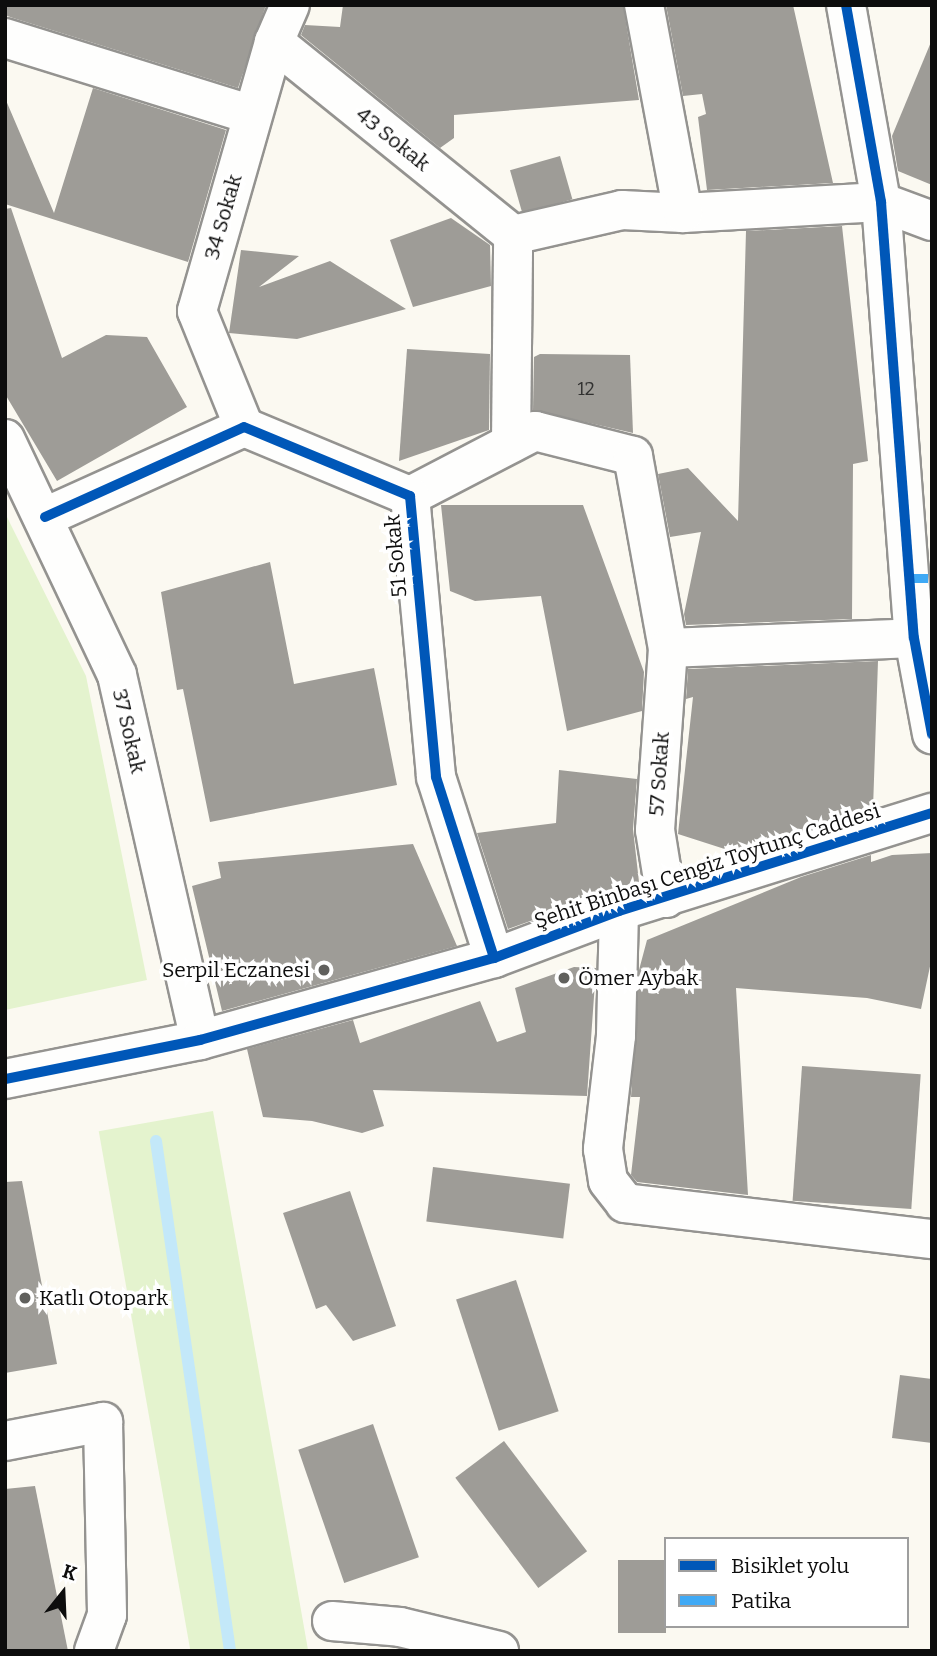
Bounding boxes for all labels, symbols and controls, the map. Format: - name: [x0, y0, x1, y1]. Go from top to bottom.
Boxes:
- street label: 43 Sokak: [351, 102, 435, 176]
- street label: 34 Sokak: [199, 171, 247, 263]
- house number: 12: [577, 378, 595, 400]
- street label: 51 Sokak: [380, 514, 412, 598]
- street label: 37 Sokak: [107, 686, 151, 776]
- street label: 57 Sokak: [643, 731, 675, 817]
- street label: Şehit Binbaşı Cengiz Toytunç Caddesi: [531, 798, 883, 934]
- place label: Serpil Eczanesi: [162, 957, 310, 983]
- marker: Serpil Eczanesi: [316, 962, 332, 978]
- place label: Ömer Aybak: [578, 965, 699, 991]
- marker: Ömer Aybak: [556, 970, 572, 986]
- place label: Katlı Otopark: [39, 1285, 168, 1311]
- marker: Katlı Otopark: [17, 1290, 33, 1306]
- legend: [664, 1537, 909, 1628]
- text: Bisiklet yolu: [731, 1553, 849, 1579]
- north arrow: [28, 1558, 98, 1628]
- text: K: [60, 1560, 80, 1586]
- text: Patika: [731, 1588, 791, 1614]

